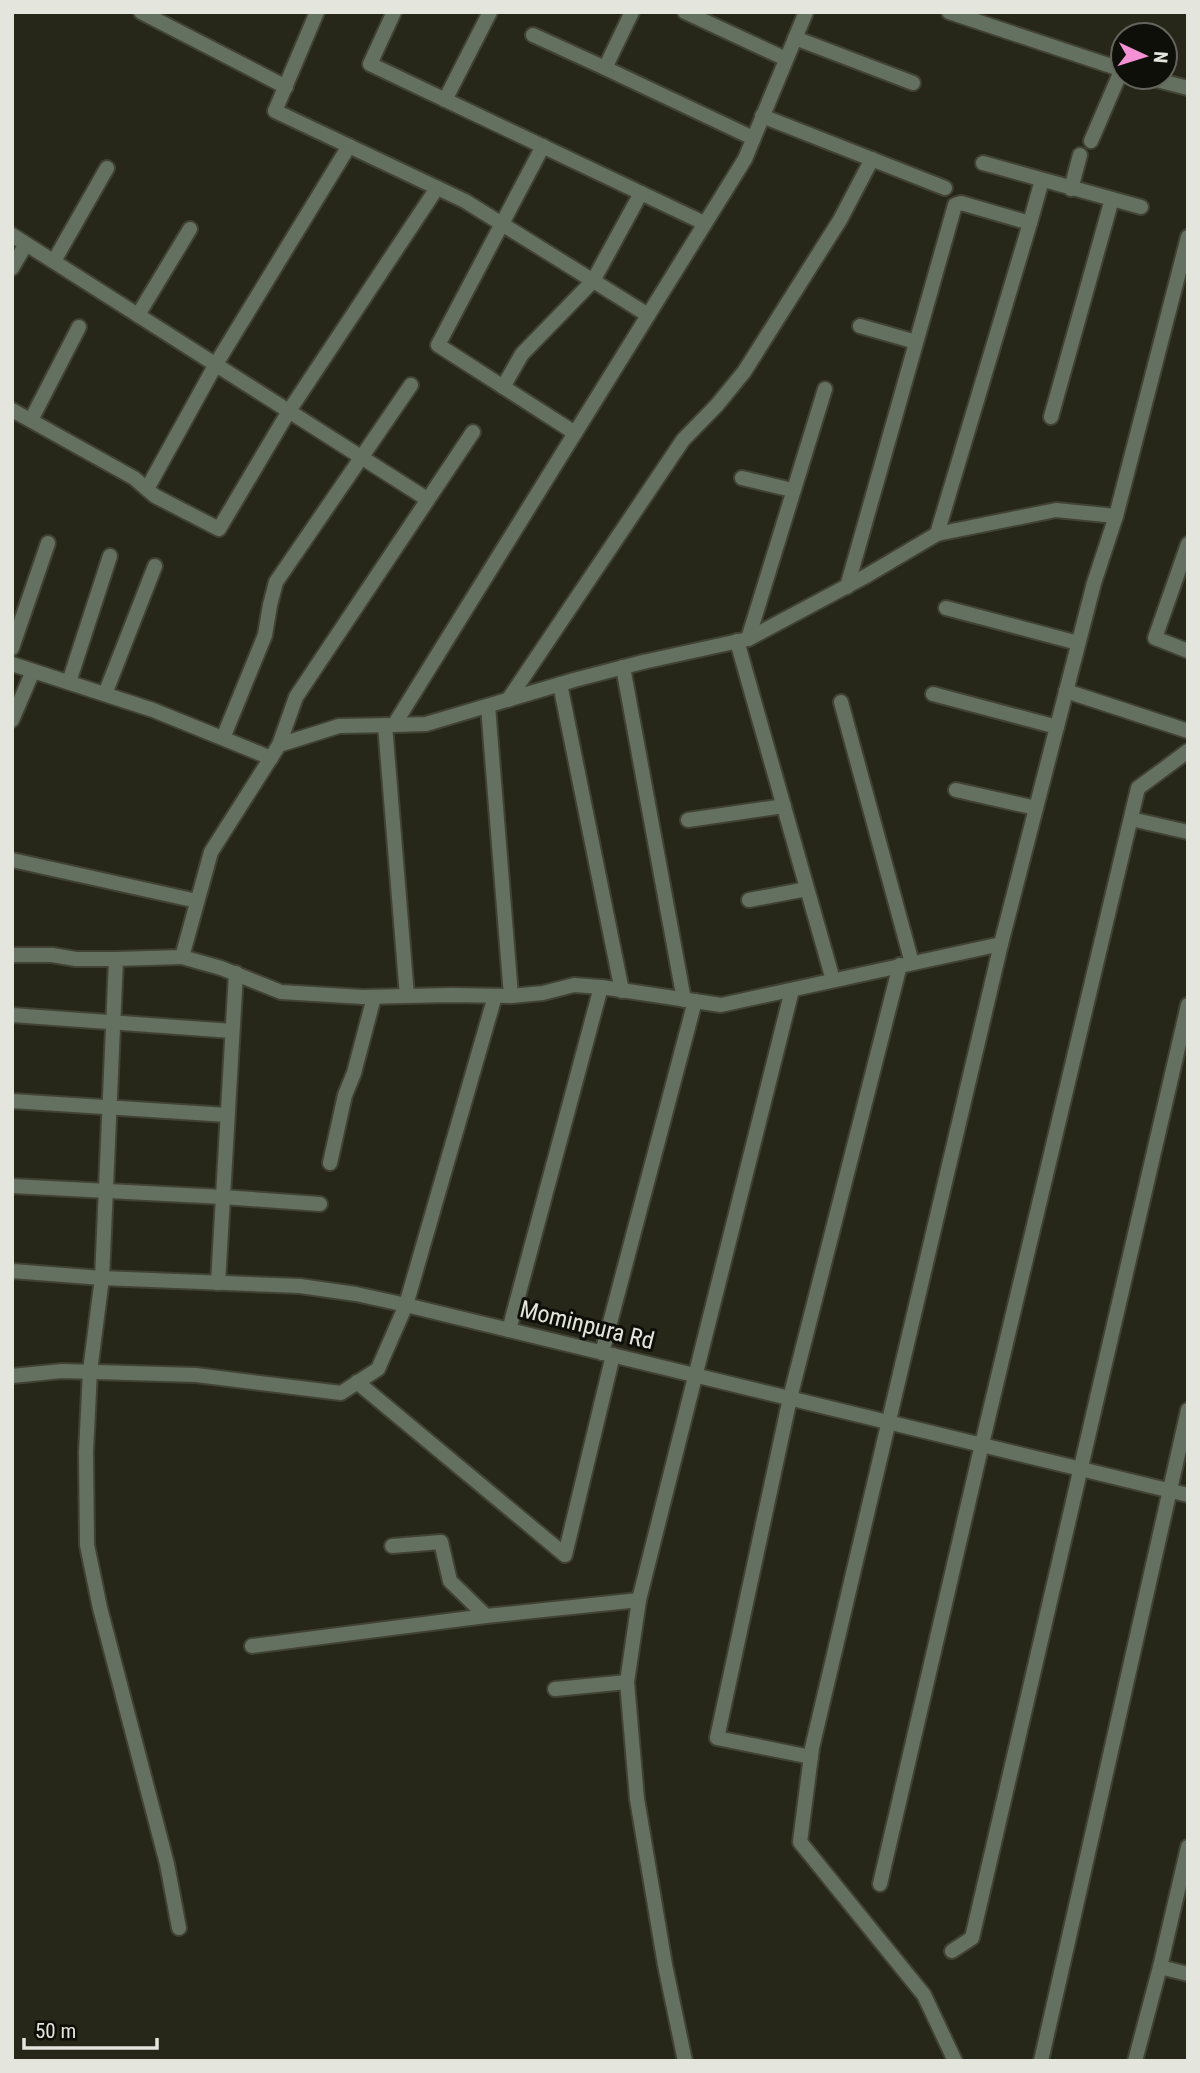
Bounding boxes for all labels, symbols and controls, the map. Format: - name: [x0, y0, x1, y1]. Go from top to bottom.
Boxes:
- north arrow: [1109, 21, 1179, 91]
- text: N: [1149, 51, 1172, 64]
- street label: Mominpura Rd: [517, 1295, 657, 1355]
- scale bar: [24, 2007, 158, 2050]
- text: 50 m: [35, 2019, 76, 2043]

